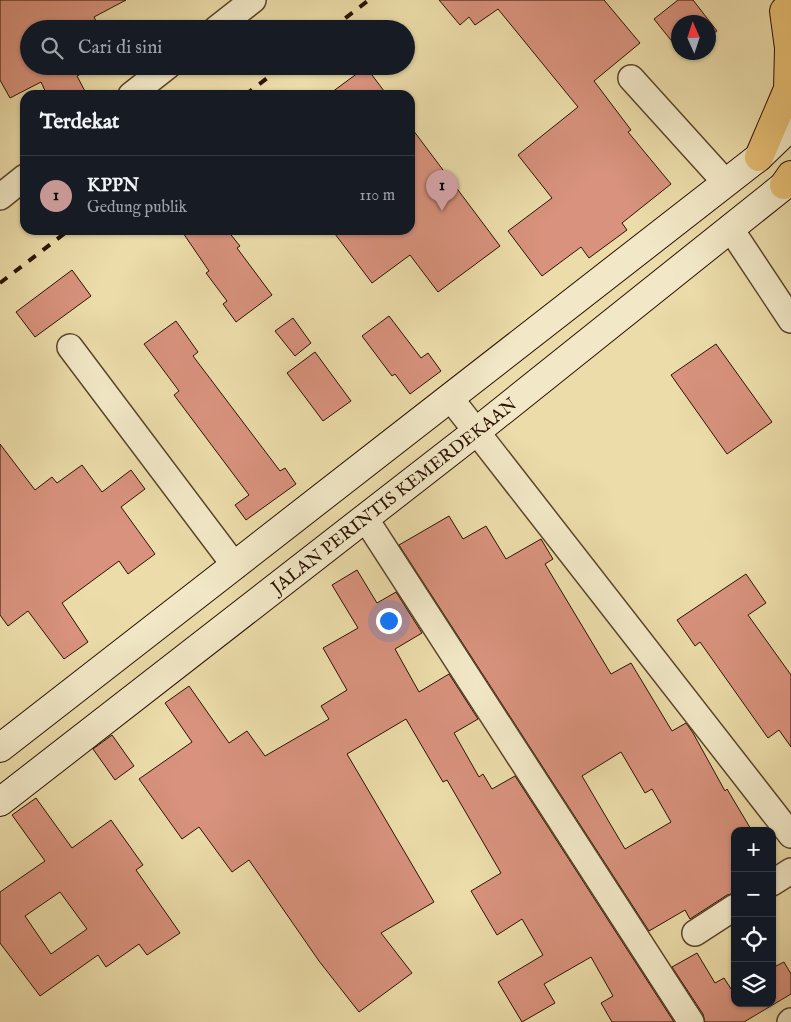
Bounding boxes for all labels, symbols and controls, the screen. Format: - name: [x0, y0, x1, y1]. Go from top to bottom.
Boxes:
- north arrow: [671, 15, 716, 60]
- search box: [20, 20, 415, 75]
- icon: search: [38, 34, 66, 62]
- text: Cari di sini: [78, 36, 162, 60]
- text: Terdekat: [40, 109, 119, 136]
- pin: 1: [426, 170, 458, 211]
- text: KPPN: [87, 174, 139, 198]
- text: 1: [53, 186, 59, 206]
- text: 110 m: [359, 186, 395, 206]
- text: Gedung publik: [87, 198, 187, 218]
- street label: JALAN PERINTIS KEMERDEKAAN: [266, 393, 523, 601]
- your location: [376, 608, 402, 634]
- map controls: [731, 827, 776, 1007]
- button: +: [731, 827, 776, 872]
- button: −: [731, 872, 776, 917]
- button: locate: [731, 917, 776, 962]
- button: layers: [731, 962, 776, 1007]

